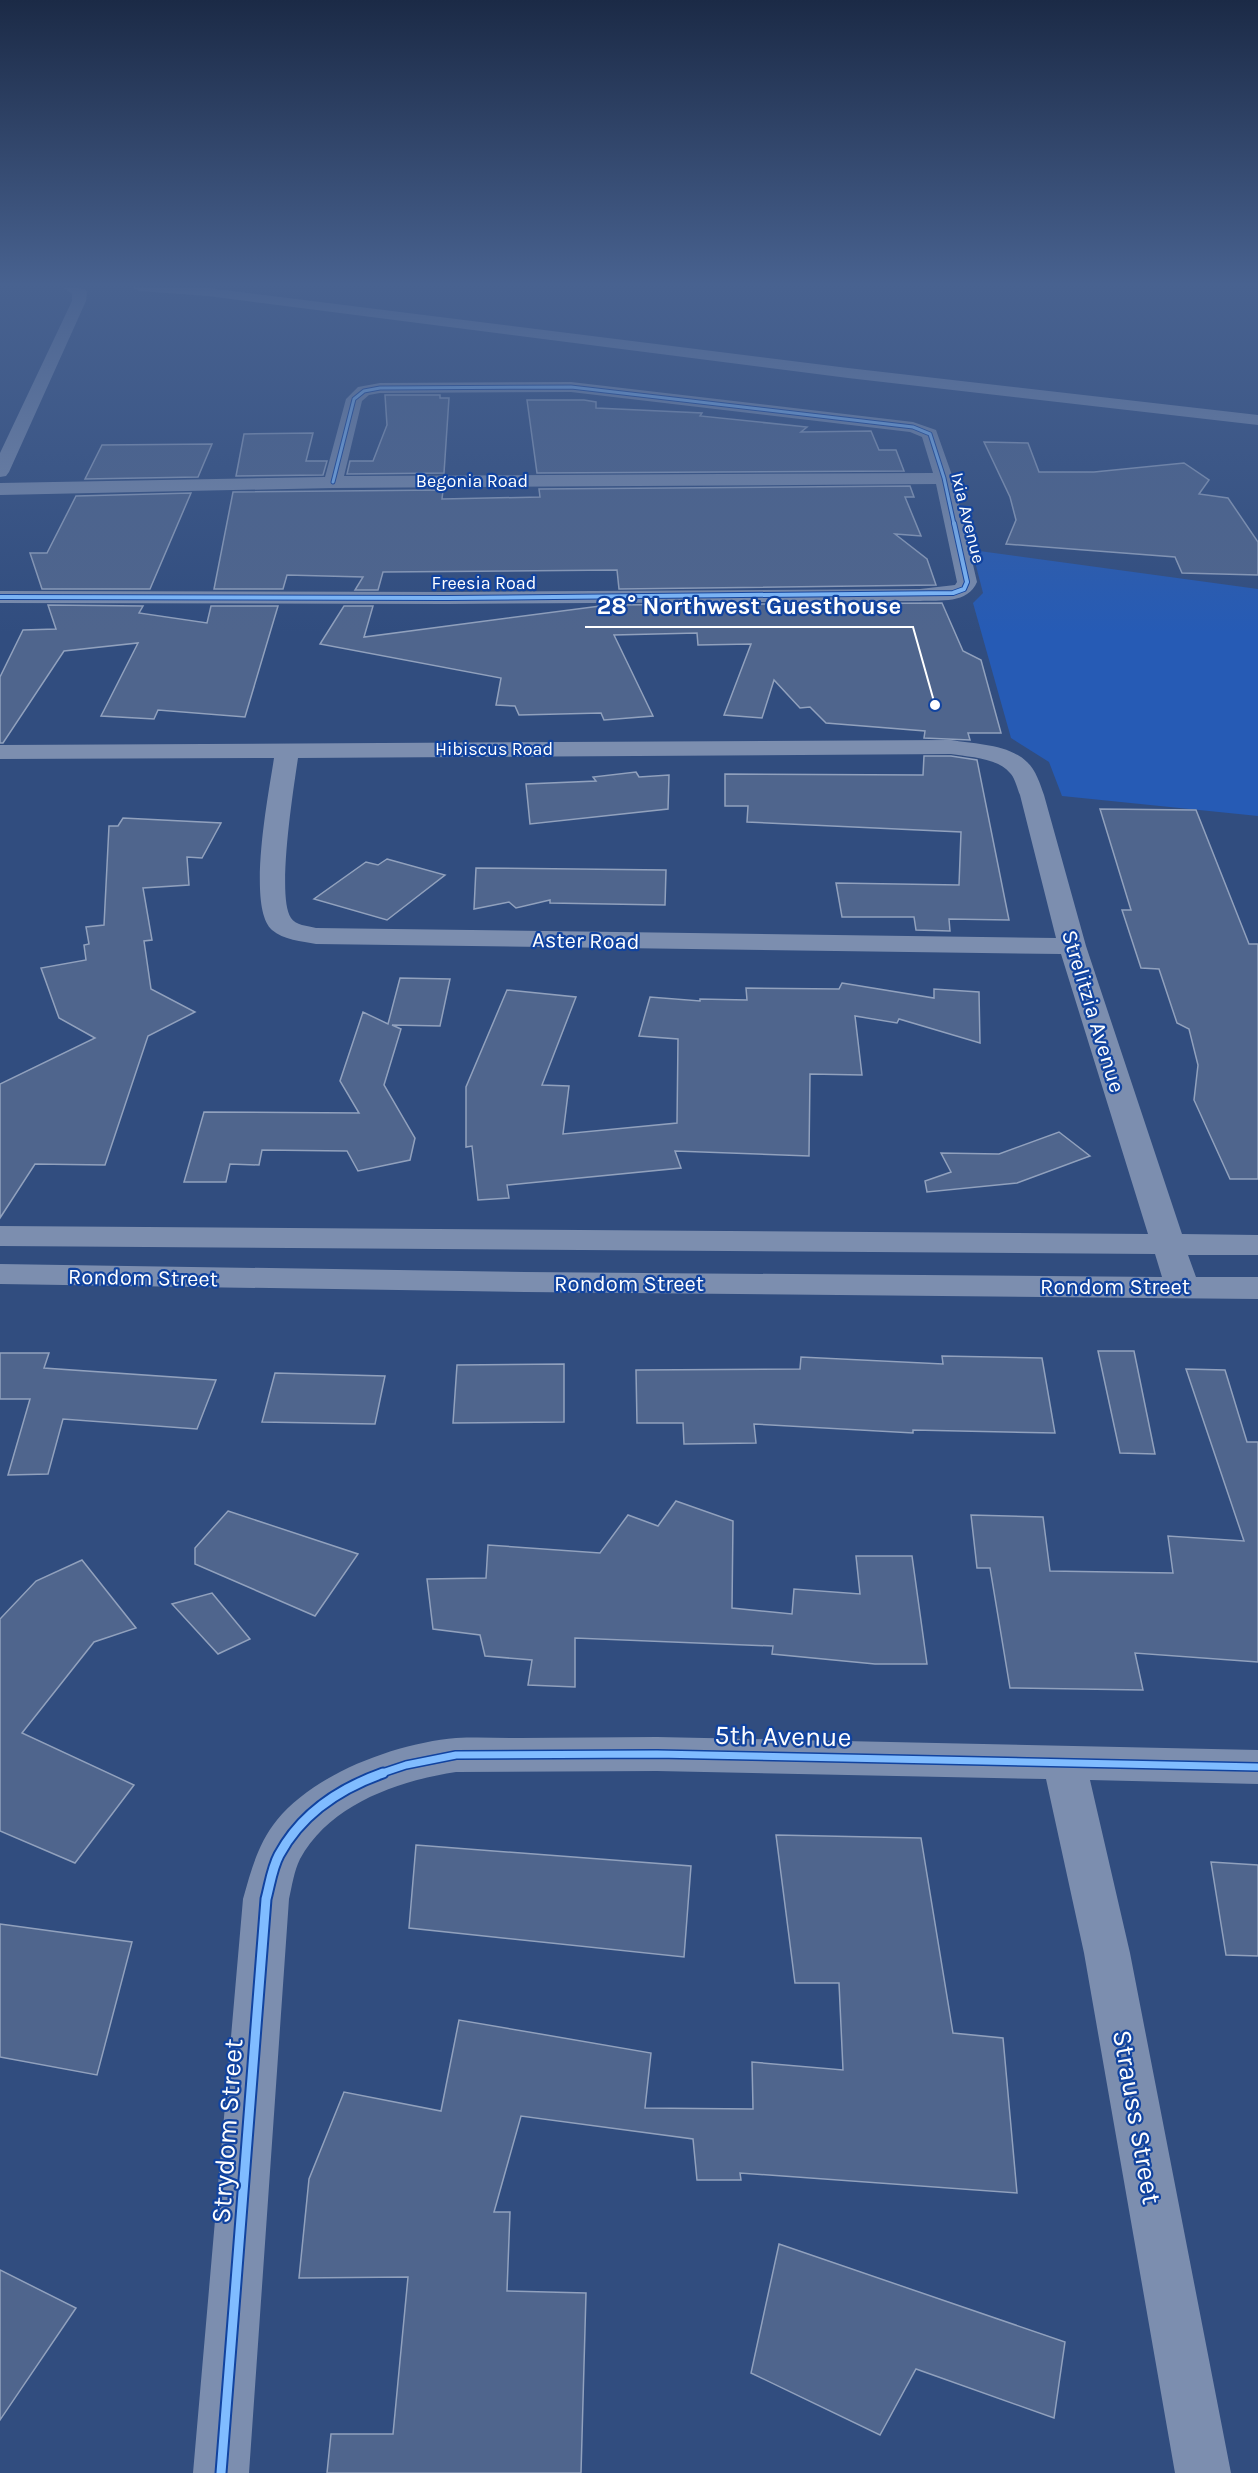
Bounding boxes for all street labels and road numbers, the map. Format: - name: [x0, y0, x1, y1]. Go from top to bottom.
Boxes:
- street label: Begonia Road: [416, 470, 528, 492]
- street label: Ixia Avenue: [946, 470, 990, 566]
- street label: Freesia Road: [432, 572, 536, 594]
- street label: Hibiscus Road: [435, 738, 553, 760]
- street label: Aster Road: [532, 927, 640, 955]
- street label: Strelitzia Avenue: [1056, 927, 1130, 1096]
- street label: Rondom Street: [68, 1264, 218, 1292]
- street label: Rondom Street: [554, 1271, 704, 1297]
- street label: Rondom Street: [1040, 1274, 1190, 1300]
- street label: 5th Avenue: [714, 1719, 852, 1753]
- street label: Strauss Street: [1106, 2027, 1168, 2207]
- street label: Strydom Street: [205, 2037, 249, 2225]

